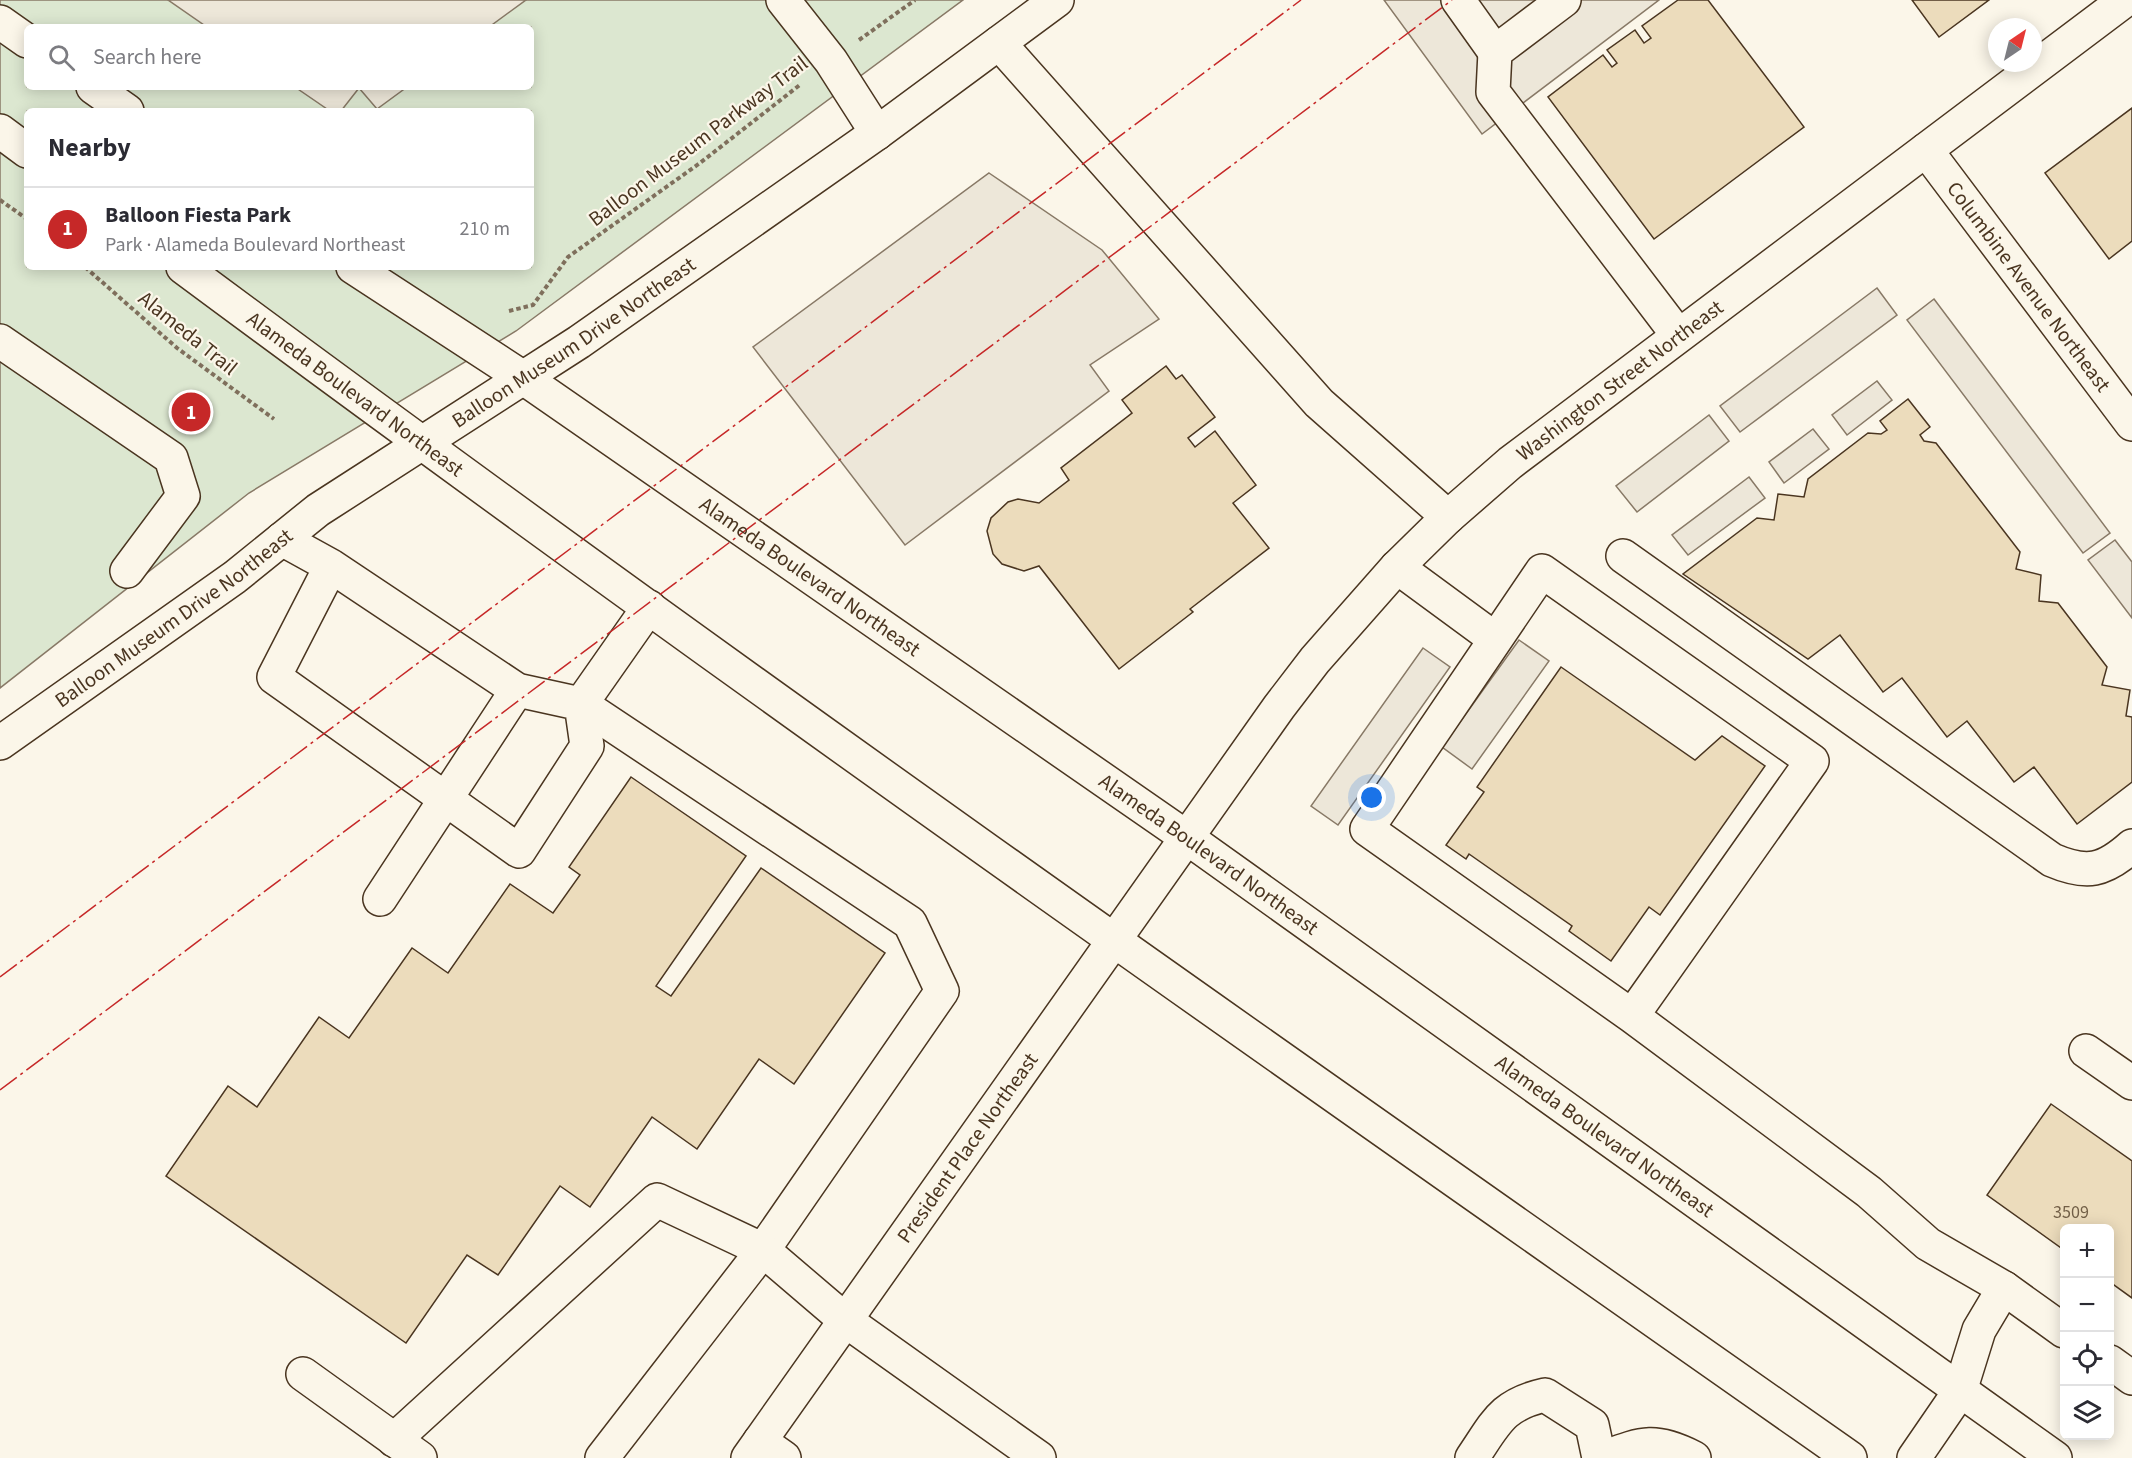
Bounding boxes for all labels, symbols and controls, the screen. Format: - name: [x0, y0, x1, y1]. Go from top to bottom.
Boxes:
- north arrow: [1988, 18, 2042, 72]
- search box: [24, 24, 534, 90]
- icon: search: [45, 41, 78, 74]
- text: Search here: [93, 41, 201, 73]
- street label: Balloon Museum Parkway Trail: [582, 48, 814, 234]
- text: Nearby: [48, 129, 131, 166]
- street label: Columbine Avenue Northeast: [1940, 175, 2118, 398]
- text: Balloon Fiesta Park: [105, 199, 291, 231]
- text: 1: [62, 215, 73, 243]
- text: 210 m: [460, 215, 510, 243]
- text: Park · Alameda Boulevard Northeast: [105, 231, 405, 259]
- street label: Balloon Museum Drive Northeast: [446, 250, 702, 435]
- street label: Alameda Trail: [132, 284, 244, 382]
- street label: Washington Street Northeast: [1510, 293, 1730, 468]
- street label: Alameda Boulevard Northeast: [240, 304, 470, 484]
- pin: 1: [172, 390, 210, 434]
- street label: Alameda Boulevard Northeast: [694, 489, 927, 664]
- street label: Balloon Museum Drive Northeast: [49, 521, 299, 715]
- street label: Alameda Boulevard Northeast: [1093, 766, 1325, 942]
- your location: [1357, 783, 1386, 812]
- street label: President Place Northeast: [890, 1046, 1045, 1249]
- street label: Alameda Boulevard Northeast: [1489, 1048, 1720, 1225]
- house number: 3509: [2053, 1200, 2089, 1225]
- map controls: [2060, 1224, 2114, 1440]
- button: +: [2060, 1224, 2114, 1278]
- button: −: [2060, 1278, 2114, 1332]
- button: locate: [2060, 1332, 2114, 1386]
- button: layers: [2060, 1386, 2114, 1440]

